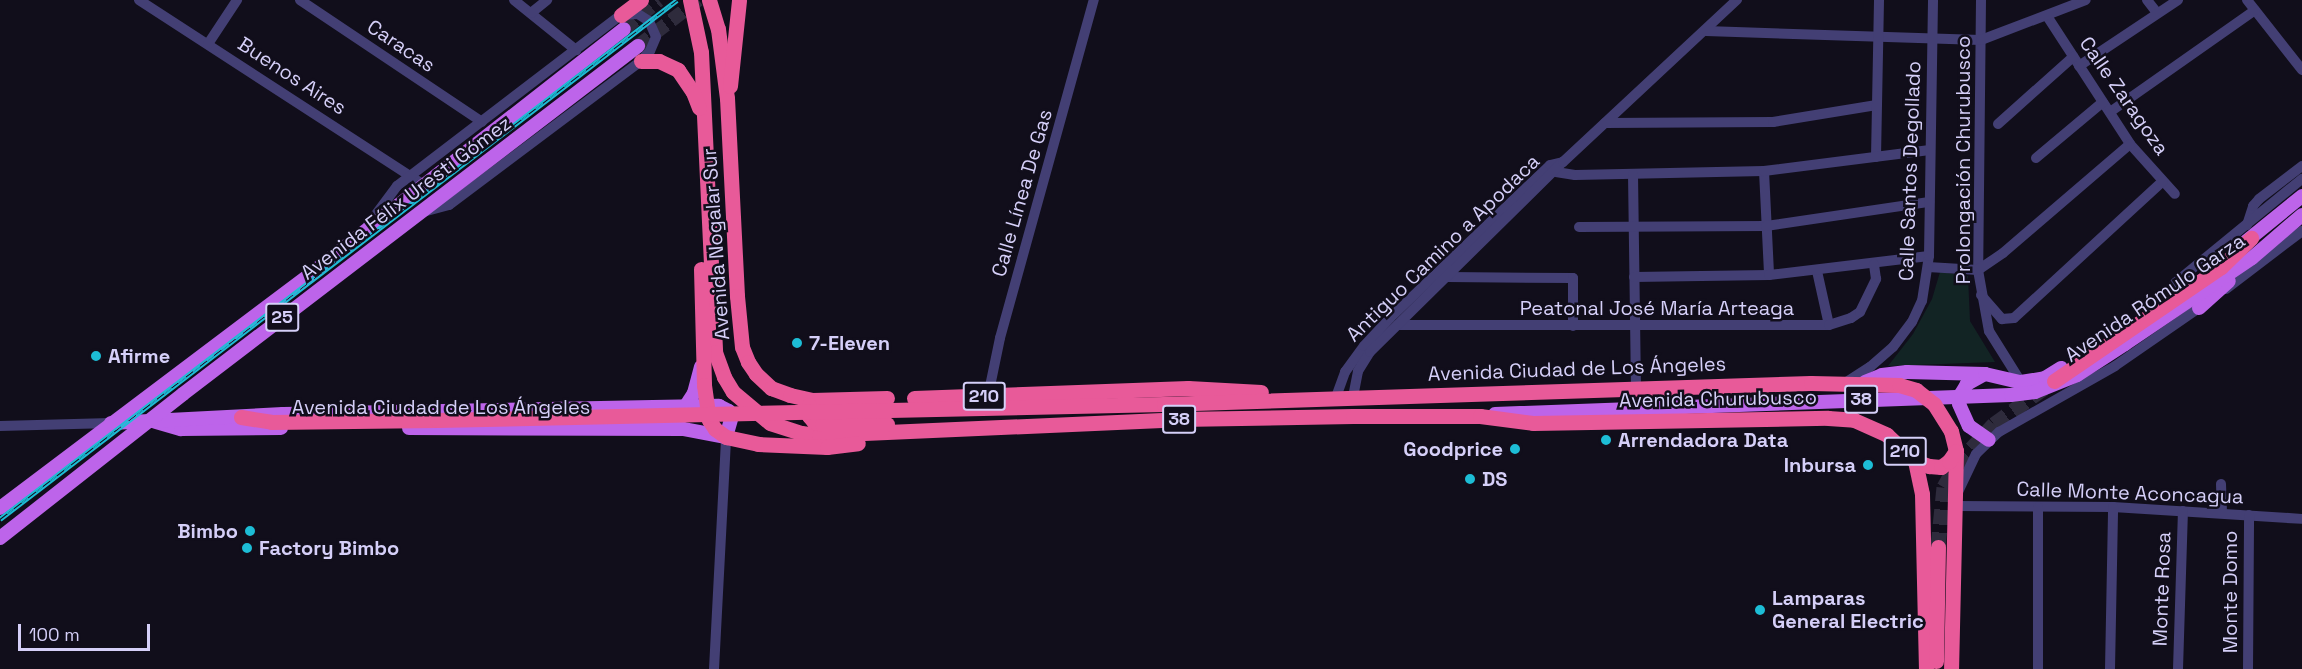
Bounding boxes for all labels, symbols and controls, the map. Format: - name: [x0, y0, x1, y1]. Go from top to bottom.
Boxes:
- street label: Caracas: [363, 15, 439, 77]
- street label: Buenos Aires: [233, 32, 351, 120]
- street label: Calle Zaragoza: [2074, 32, 2174, 160]
- street label: Prolongación Churubusco: [1951, 36, 1975, 284]
- street label: Calle Santos Degollado: [1894, 60, 1926, 282]
- street label: Calle Línea De Gas: [987, 107, 1057, 279]
- street label: Avenida Félix Uresti Gómez: [296, 111, 516, 285]
- street label: Avenida Nogalar Sur: [697, 147, 735, 341]
- street label: Antiguo Camino a Apodaca: [1341, 149, 1545, 347]
- street label: Avenida Rómulo Garza: [2060, 229, 2250, 367]
- street label: Peatonal José María Arteaga: [1520, 296, 1794, 320]
- road number: 25: [264, 302, 300, 332]
- place label: 7-Eleven: [809, 331, 890, 355]
- marker: 7-Eleven: [790, 336, 804, 350]
- place label: Afirme: [108, 344, 170, 368]
- marker: Afirme: [89, 349, 103, 363]
- street label: Avenida Ciudad de Los Ángeles: [1427, 352, 1727, 386]
- road number: 210: [962, 381, 1006, 411]
- road number: 38: [1843, 384, 1879, 414]
- street label: Avenida Churubusco: [1619, 385, 1817, 413]
- street label: Avenida Ciudad de Los Ángeles: [292, 395, 590, 419]
- road number: 38: [1161, 404, 1197, 434]
- place label: Arrendadora Data: [1618, 428, 1788, 452]
- marker: Arrendadora Data: [1599, 433, 1613, 447]
- road number: 210: [1882, 436, 1928, 466]
- place label: Goodprice: [1403, 437, 1503, 461]
- marker: Goodprice: [1508, 442, 1522, 456]
- place label: Inbursa: [1784, 453, 1856, 477]
- marker: Inbursa: [1861, 458, 1875, 472]
- place label: DS: [1482, 467, 1507, 491]
- marker: DS: [1463, 472, 1477, 486]
- street label: Calle Monte Aconcagua: [2016, 477, 2244, 509]
- place label: Bimbo: [177, 519, 238, 543]
- marker: Bimbo: [243, 524, 257, 538]
- street label: Monte Rosa: [2148, 531, 2176, 647]
- street label: Monte Domo: [2218, 531, 2242, 653]
- place label: Factory Bimbo: [259, 536, 399, 560]
- marker: Factory Bimbo: [240, 541, 254, 555]
- place label: Lamparas General Electric: [1772, 586, 1924, 633]
- marker: Lamparas General Electric: [1753, 603, 1767, 617]
- scale bar: [21, 612, 153, 650]
- text: 100 m: [29, 623, 80, 646]

